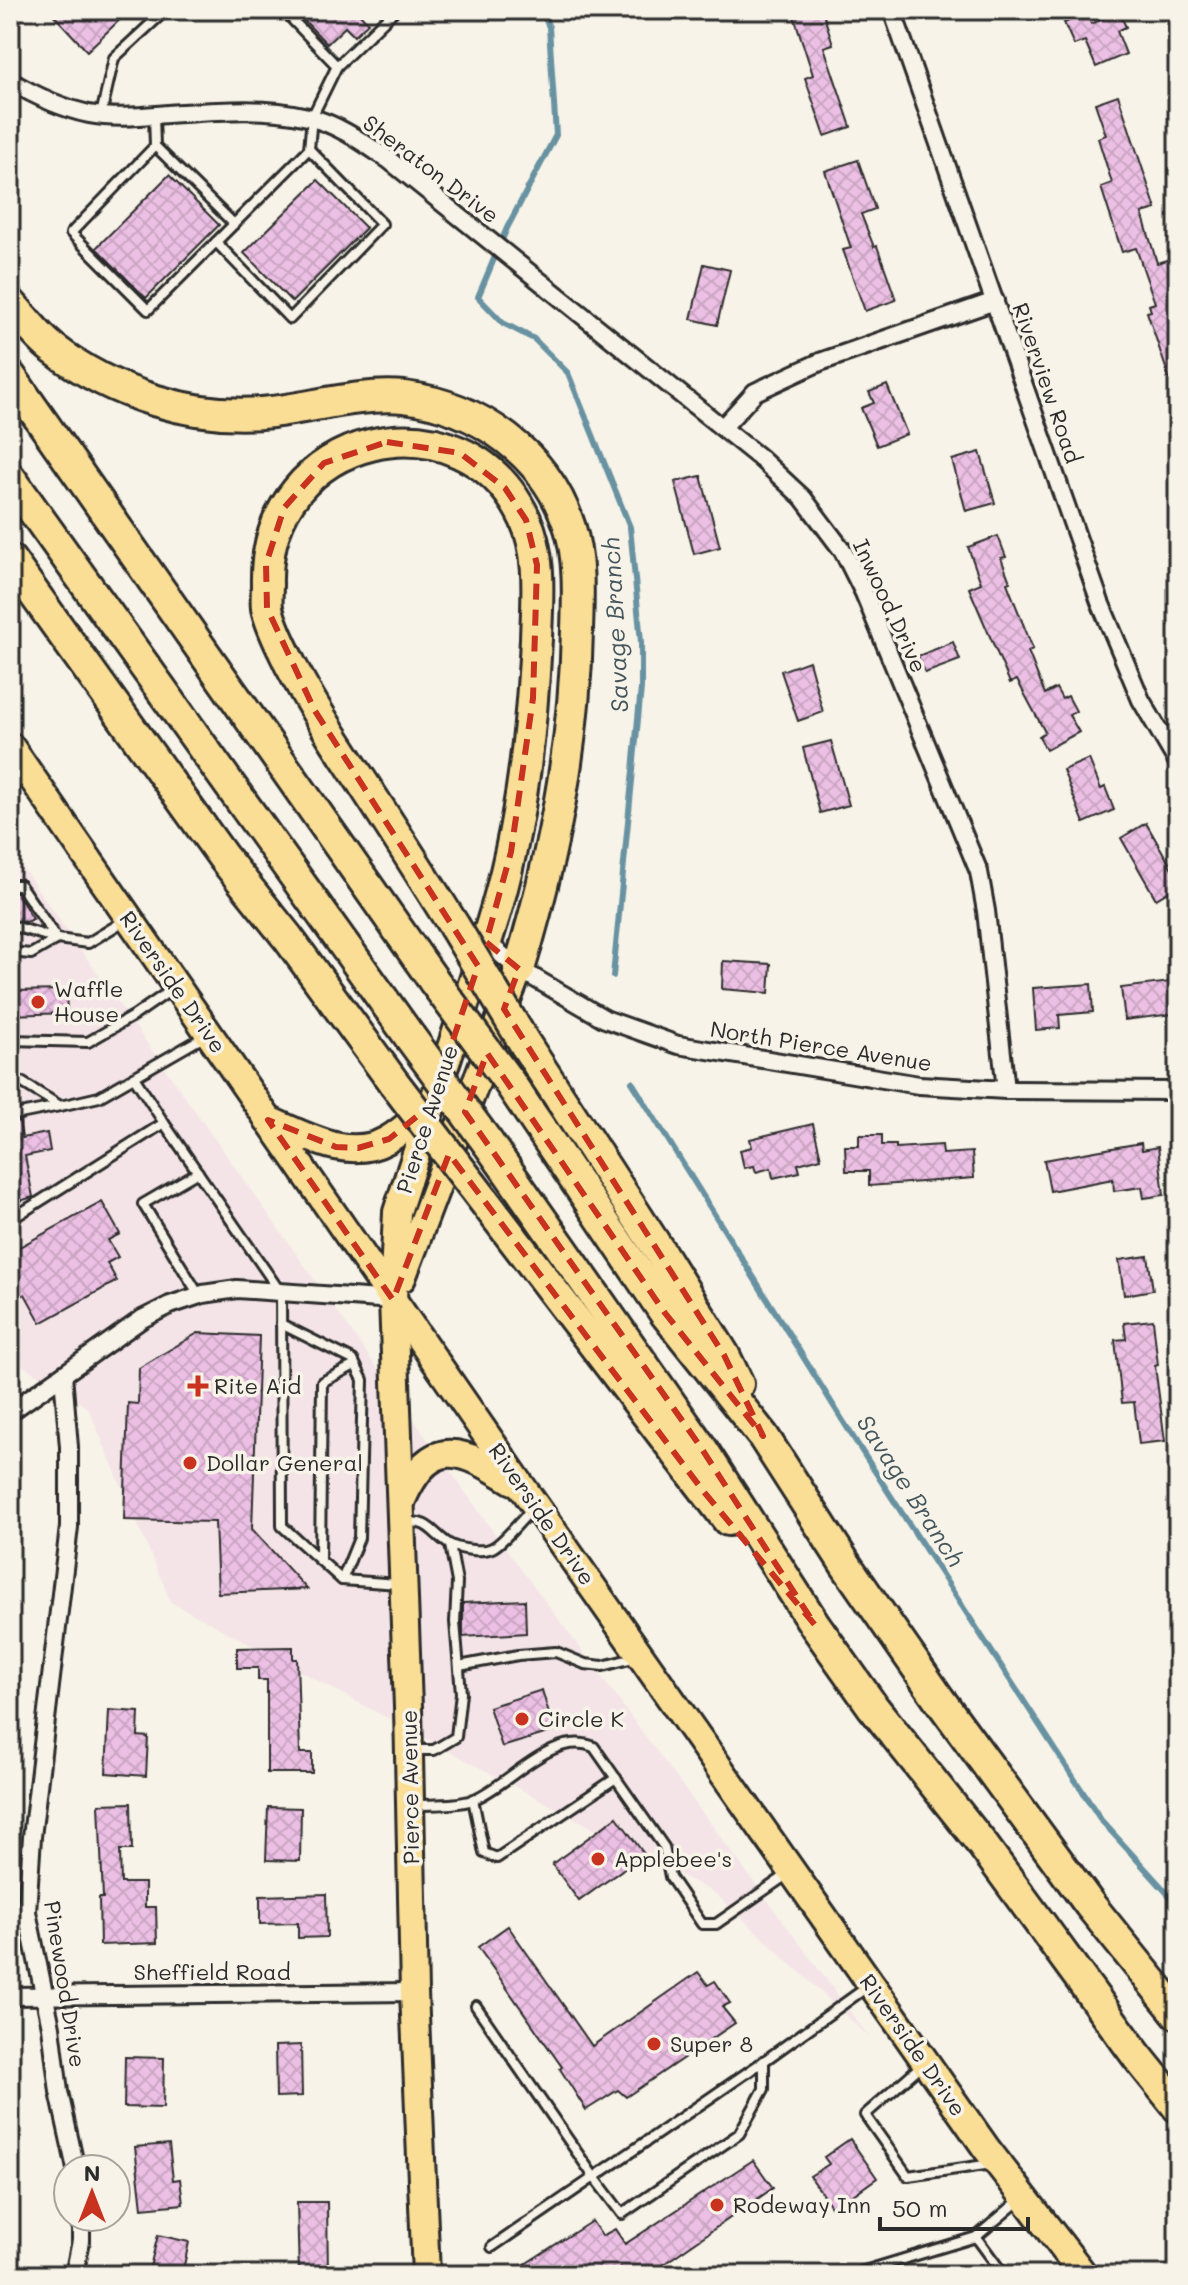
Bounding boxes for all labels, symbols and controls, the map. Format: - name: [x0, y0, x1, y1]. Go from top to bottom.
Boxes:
- street label: Sheraton Drive: [357, 108, 505, 229]
- street label: Riverview Road: [1006, 299, 1089, 467]
- street label: Inwood Drive: [847, 534, 934, 677]
- water label: Savage Branch: [594, 537, 635, 713]
- street label: Riverside Drive: [114, 905, 233, 1059]
- place label: Waffle House: [54, 974, 123, 1028]
- marker: Waffle House: [29, 993, 47, 1011]
- street label: North Pierce Avenue: [708, 1014, 934, 1077]
- street label: Pierce Avenue: [389, 1041, 464, 1197]
- place label: Rite Aid: [214, 1371, 301, 1400]
- marker: Rite Aid: [189, 1377, 207, 1395]
- water label: Savage Branch: [850, 1408, 972, 1572]
- street label: Riverside Drive: [483, 1437, 602, 1591]
- place label: Dollar General: [206, 1448, 363, 1477]
- marker: Dollar General: [181, 1454, 199, 1472]
- place label: Circle K: [538, 1704, 624, 1733]
- street label: Pierce Avenue: [394, 1709, 425, 1865]
- marker: Circle K: [513, 1710, 531, 1728]
- place label: Applebee's: [614, 1844, 732, 1873]
- marker: Applebee's: [589, 1850, 607, 1868]
- street label: Pinewood Drive: [38, 1899, 93, 2069]
- street label: Sheffield Road: [133, 1957, 291, 1986]
- street label: Riverside Drive: [854, 1968, 973, 2122]
- place label: Super 8: [670, 2029, 753, 2058]
- marker: Super 8: [645, 2035, 663, 2053]
- north arrow: [52, 2153, 132, 2233]
- text: N: [84, 2158, 100, 2187]
- scale bar: [880, 2181, 1028, 2231]
- place label: Rodeway Inn: [733, 2190, 871, 2219]
- text: 50 m: [892, 2192, 948, 2223]
- marker: Rodeway Inn: [708, 2196, 726, 2214]

